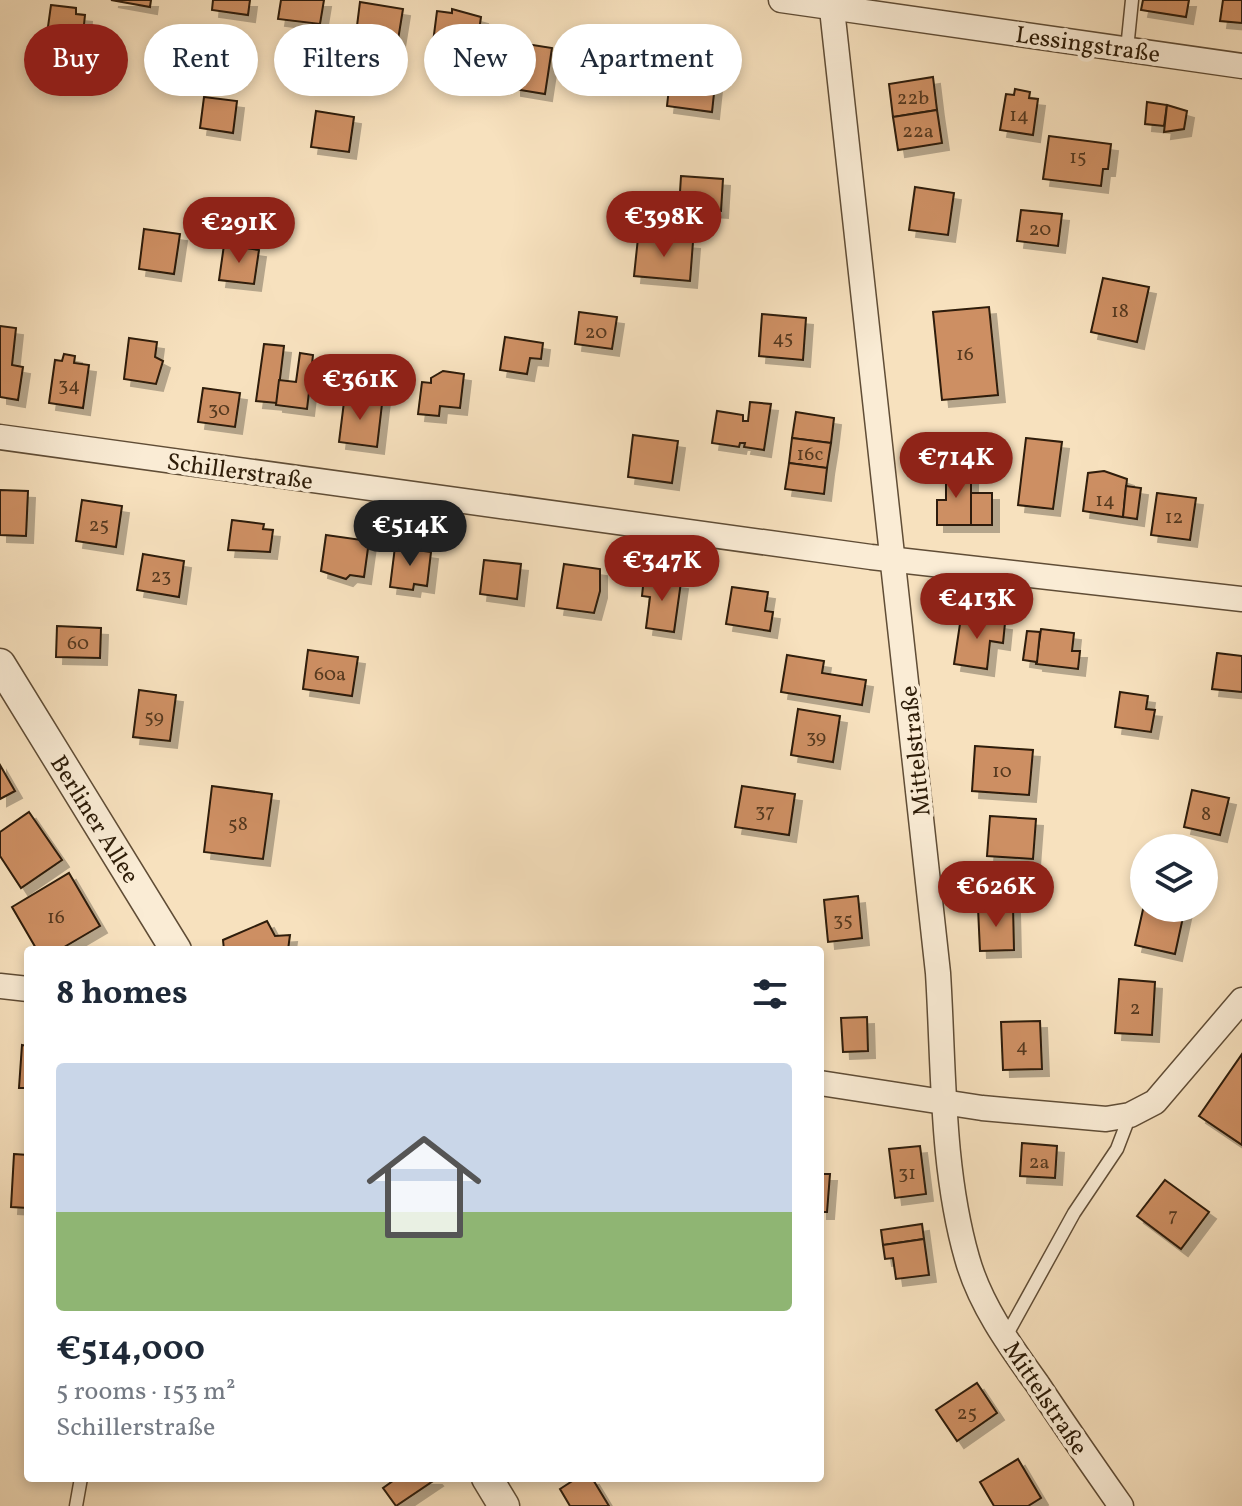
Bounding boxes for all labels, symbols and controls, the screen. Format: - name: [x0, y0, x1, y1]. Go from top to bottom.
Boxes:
- street label: Lessingstraße: [1013, 19, 1162, 73]
- chip: Buy: [24, 24, 128, 96]
- chip: Rent: [144, 24, 258, 96]
- chip: Filters: [274, 24, 408, 96]
- chip: New: [424, 24, 536, 96]
- chip: Apartment: [552, 24, 742, 96]
- house number: 22b: [897, 85, 929, 113]
- house number: 14: [1009, 102, 1029, 130]
- house number: 22a: [902, 118, 934, 146]
- house number: 15: [1069, 144, 1087, 172]
- pin: €398K: [608, 191, 720, 259]
- pin: €291K: [183, 197, 295, 265]
- text: €398K: [624, 199, 704, 235]
- text: €291K: [201, 205, 277, 241]
- house number: 20: [1029, 216, 1051, 244]
- house number: 18: [1111, 298, 1129, 326]
- house number: 20: [585, 319, 607, 347]
- house number: 45: [773, 325, 793, 353]
- house number: 16: [956, 341, 974, 369]
- pin: €361K: [304, 354, 416, 422]
- text: €361K: [322, 362, 398, 398]
- house number: 34: [58, 372, 80, 400]
- house number: 30: [208, 396, 230, 424]
- pin: €714K: [900, 432, 1012, 500]
- text: €714K: [918, 440, 994, 476]
- house number: 16c: [797, 441, 823, 469]
- street label: Schillerstraße: [165, 446, 315, 500]
- house number: 14: [1095, 487, 1115, 515]
- pin: €514K: [354, 500, 466, 568]
- house number: 12: [1165, 504, 1183, 532]
- text: €514K: [372, 508, 448, 544]
- house number: 25: [89, 512, 109, 540]
- pin: €347K: [606, 535, 718, 603]
- text: €347K: [622, 543, 702, 579]
- house number: 23: [151, 563, 171, 591]
- pin: €413K: [921, 573, 1033, 641]
- text: €413K: [938, 581, 1016, 617]
- house number: 60: [67, 630, 89, 658]
- house number: 60a: [314, 661, 346, 689]
- street label: Mittelstraße: [893, 684, 941, 818]
- house number: 59: [144, 704, 164, 732]
- house number: 39: [806, 724, 826, 752]
- street label: Berliner Allee: [40, 749, 146, 891]
- house number: 10: [992, 758, 1012, 786]
- house number: 37: [755, 798, 775, 826]
- house number: 8: [1201, 801, 1211, 829]
- house number: 58: [228, 811, 248, 839]
- map controls: [1130, 834, 1218, 922]
- button: layers: [1130, 834, 1218, 922]
- pin: €626K: [940, 861, 1052, 929]
- text: €626K: [956, 869, 1036, 905]
- house number: 16: [47, 904, 65, 932]
- house number: 35: [833, 907, 853, 935]
- text: 8 homes: [56, 971, 188, 1018]
- icon: filters: [748, 972, 792, 1016]
- house number: 2: [1130, 995, 1140, 1023]
- house number: 4: [1016, 1033, 1028, 1061]
- icon: home: [352, 1115, 496, 1259]
- house number: 2a: [1029, 1149, 1049, 1177]
- house number: 31: [898, 1160, 916, 1188]
- house number: 7: [1168, 1202, 1178, 1230]
- text: €514,000: [56, 1327, 205, 1374]
- street label: Mittelstraße: [994, 1335, 1095, 1463]
- text: 5 rooms · 153 m²: [56, 1374, 236, 1410]
- house number: 25: [957, 1400, 977, 1428]
- text: Schillerstraße: [56, 1410, 215, 1446]

